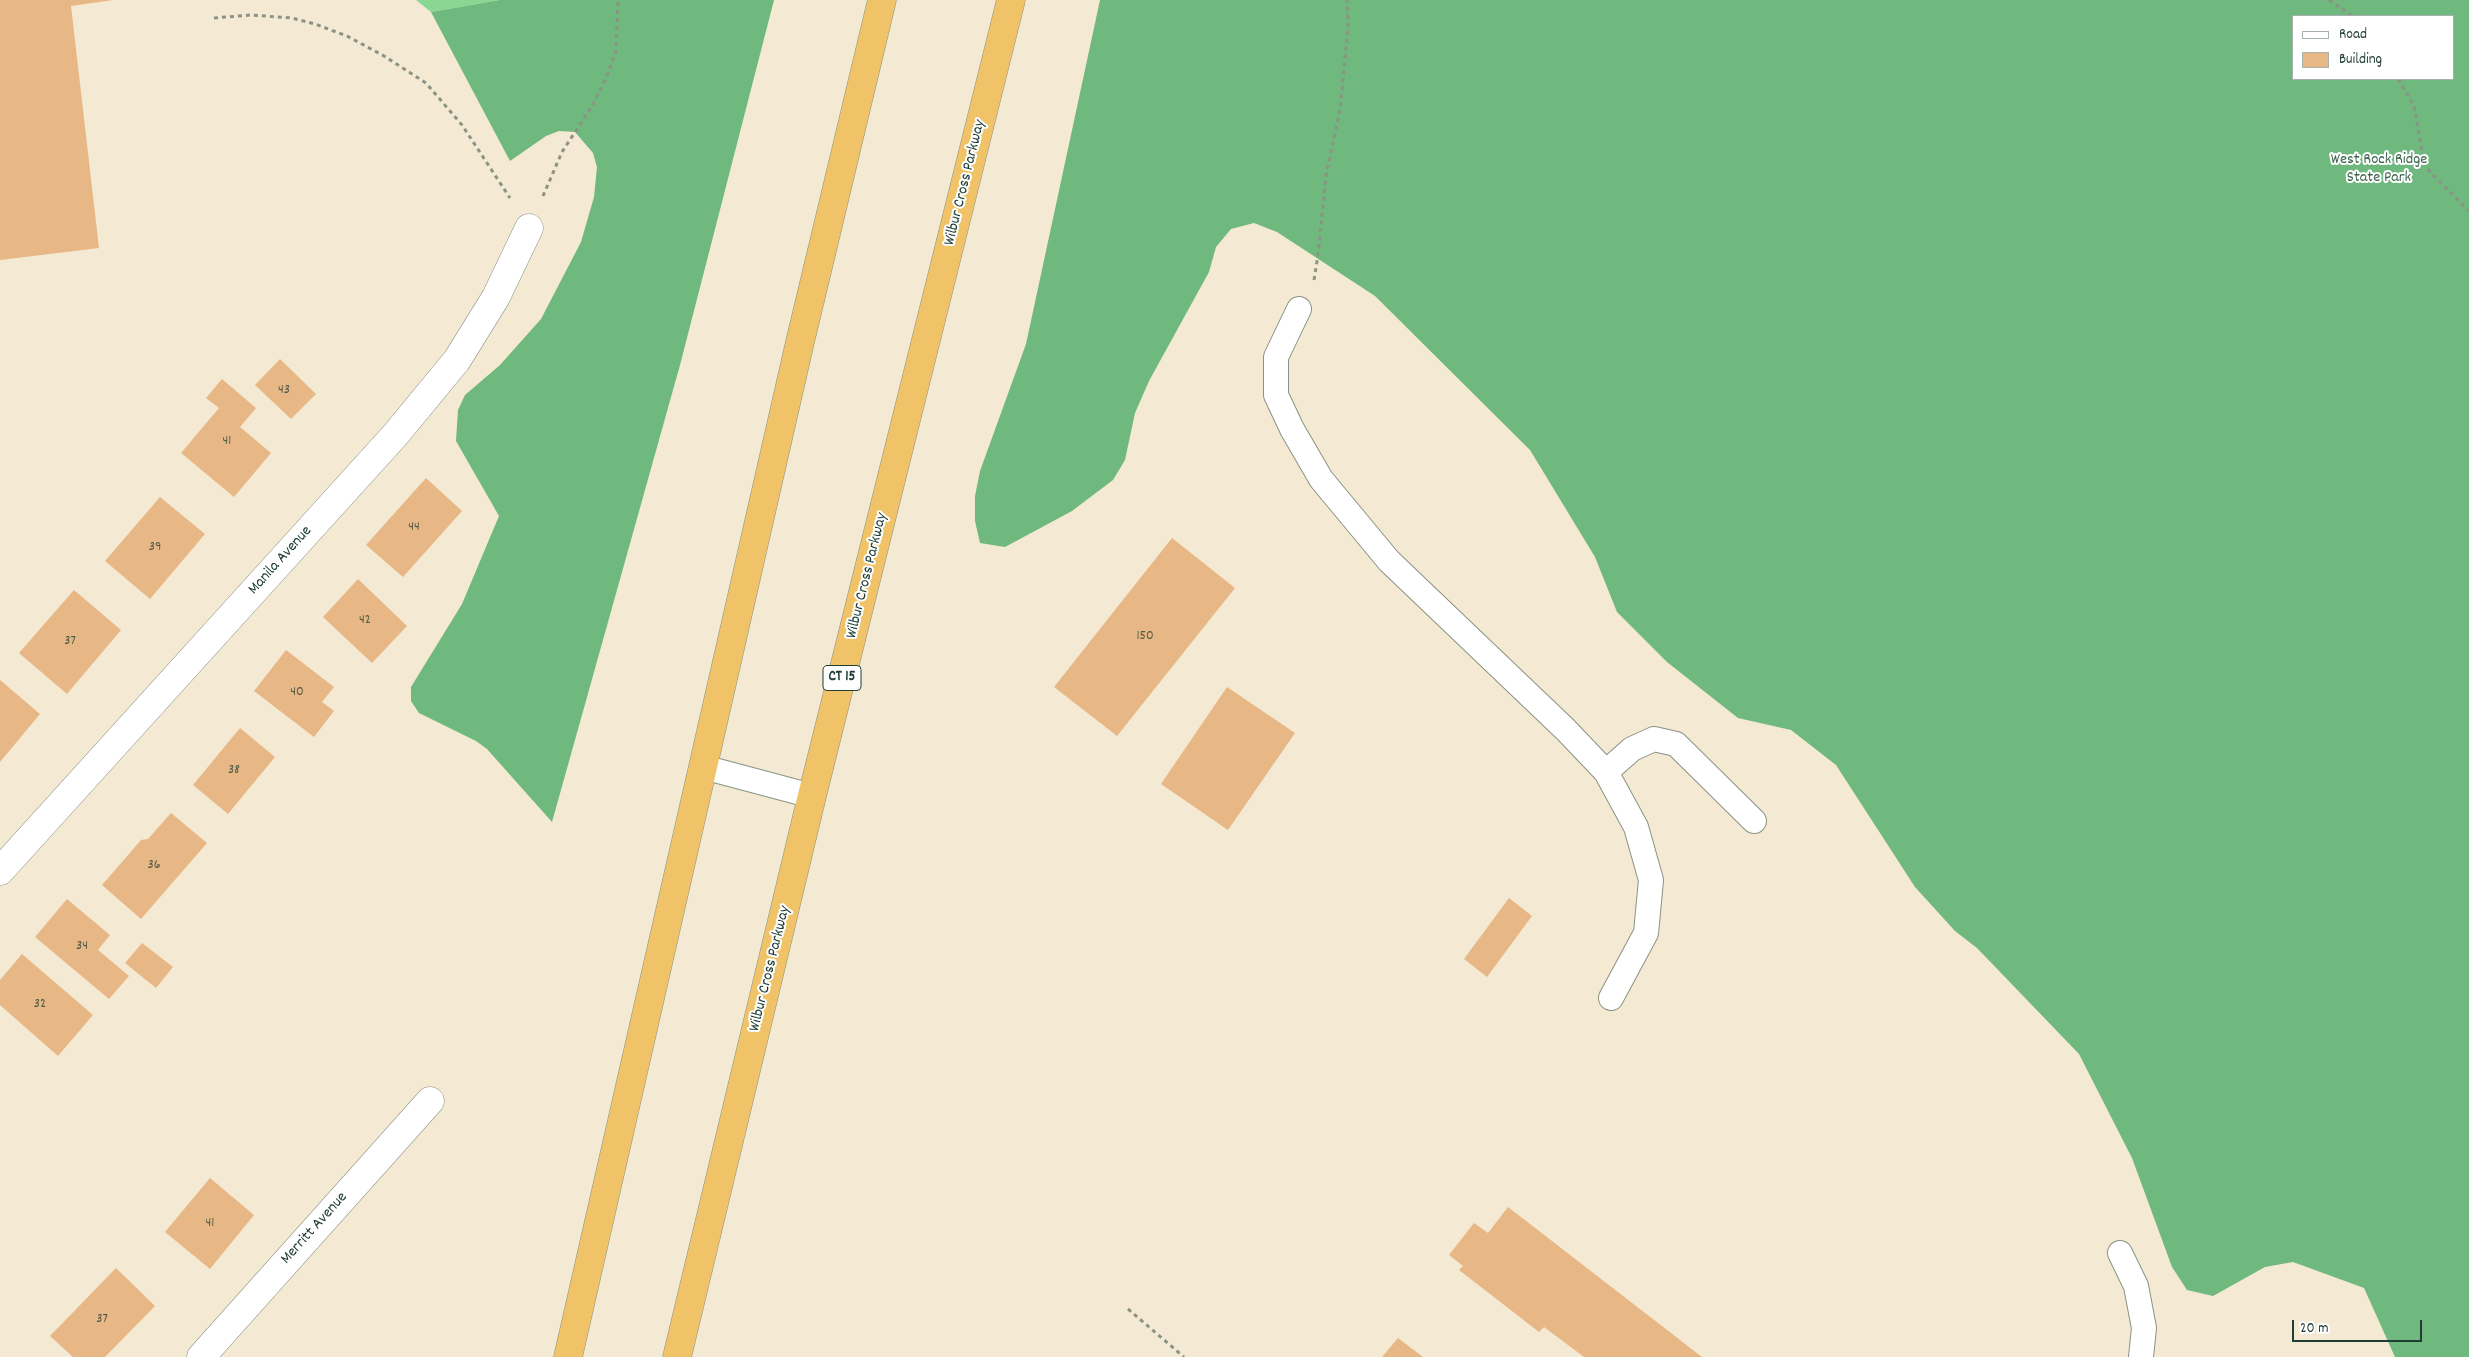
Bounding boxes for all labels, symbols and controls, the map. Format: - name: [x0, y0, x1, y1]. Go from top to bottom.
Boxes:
- legend: [2292, 15, 2454, 80]
- text: Road: [2339, 24, 2367, 46]
- text: Building: [2339, 49, 2382, 71]
- street label: Wilbur Cross Parkway: [941, 118, 991, 248]
- park label: West Rock Ridge State Park: [2331, 151, 2427, 189]
- house number: 43: [278, 383, 290, 399]
- house number: 41: [223, 434, 231, 450]
- street label: Wilbur Cross Parkway: [843, 511, 893, 641]
- house number: 44: [408, 520, 420, 536]
- street label: Manila Avenue: [245, 523, 317, 599]
- house number: 39: [149, 540, 161, 556]
- house number: 42: [359, 613, 371, 629]
- house number: 150: [1136, 629, 1154, 645]
- house number: 37: [64, 634, 76, 650]
- road number: CT 15: [823, 666, 861, 690]
- house number: 40: [290, 685, 304, 701]
- house number: 38: [228, 763, 240, 779]
- house number: 36: [147, 858, 161, 874]
- street label: Wilbur Cross Parkway: [746, 904, 796, 1034]
- house number: 34: [76, 939, 88, 955]
- house number: 32: [34, 997, 46, 1013]
- street label: Merritt Avenue: [278, 1189, 352, 1269]
- house number: 41: [206, 1216, 214, 1232]
- scale bar: [2294, 1310, 2424, 1342]
- house number: 37: [96, 1312, 108, 1328]
- text: 20 m: [2300, 1318, 2328, 1340]

